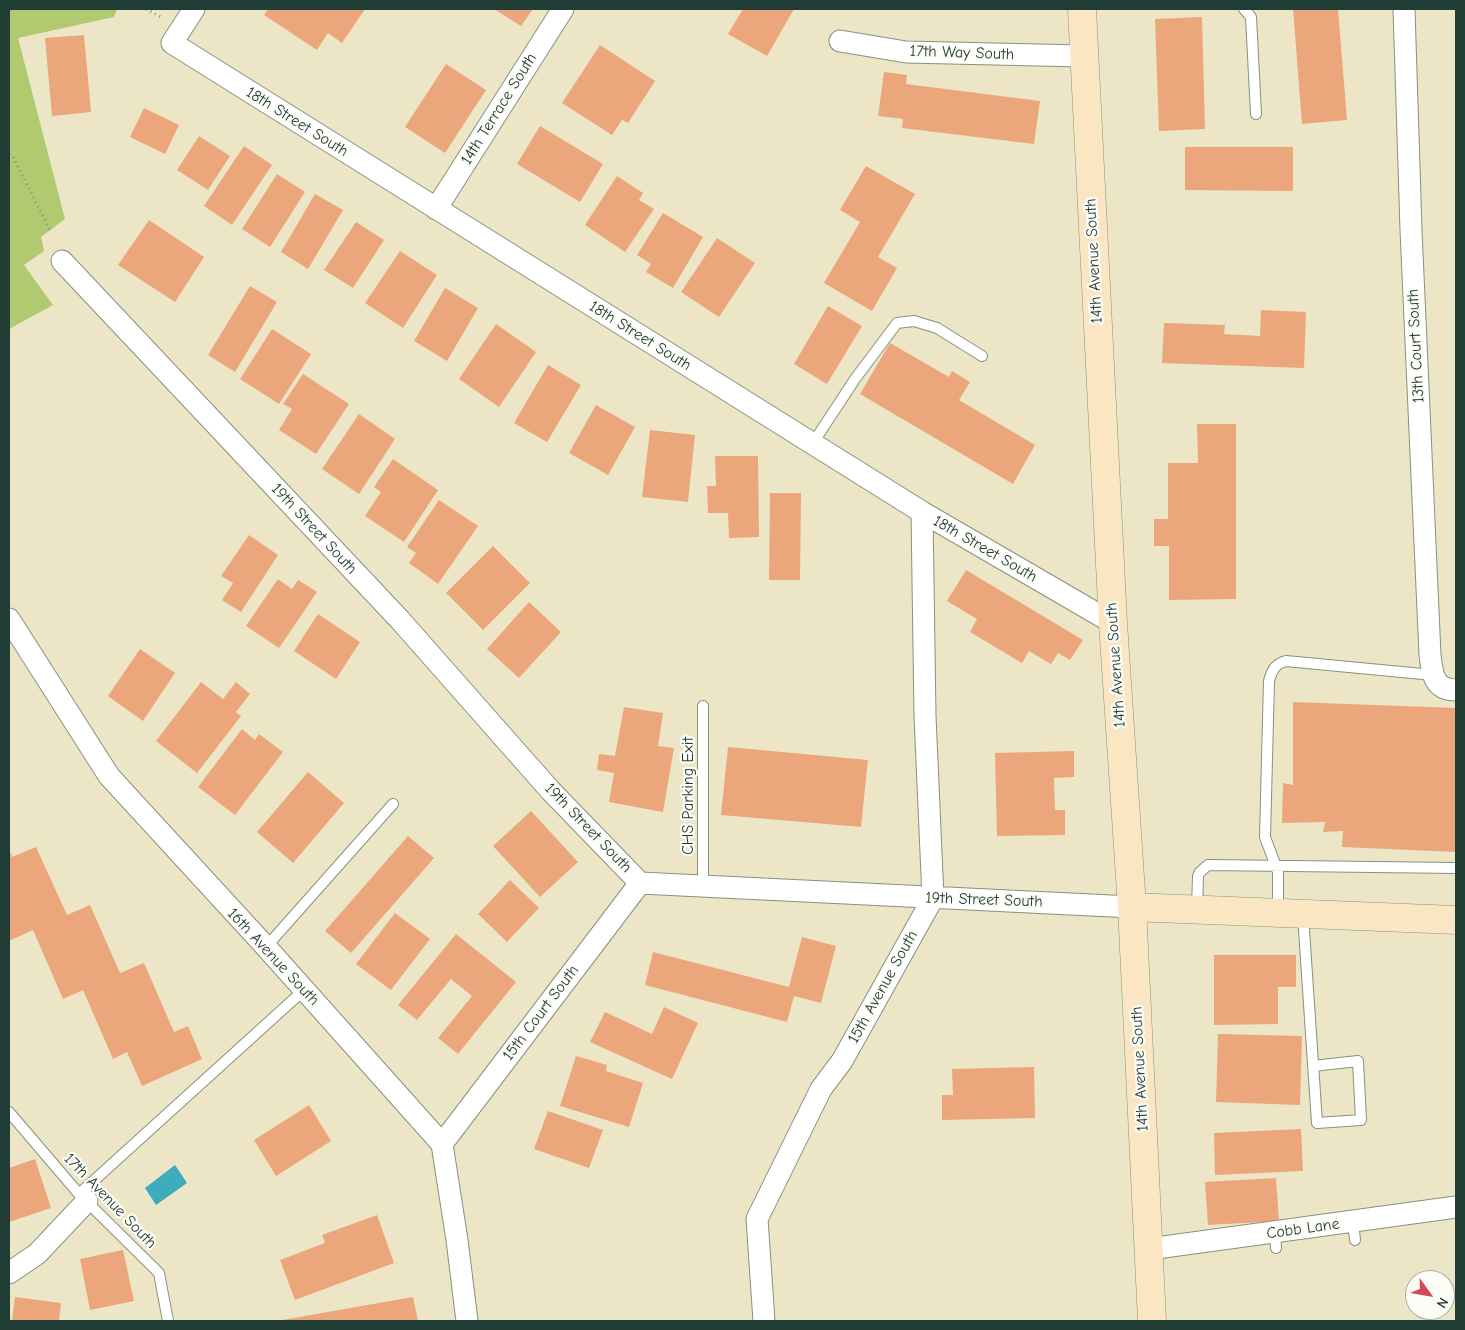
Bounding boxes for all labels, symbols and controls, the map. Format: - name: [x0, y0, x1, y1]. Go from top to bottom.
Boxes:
- street label: 17th Way South: [909, 42, 1015, 64]
- street label: 14th Terrace South: [457, 50, 541, 168]
- street label: 18th Street South: [242, 83, 352, 161]
- street label: 14th Avenue South: [1081, 198, 1107, 324]
- street label: 13th Court South: [1403, 288, 1429, 404]
- street label: 18th Street South: [585, 297, 695, 375]
- street label: 19th Street South: [267, 480, 361, 578]
- street label: 18th Street South: [929, 511, 1041, 587]
- street label: 14th Avenue South: [1102, 602, 1130, 728]
- street label: CHS Parking Exit: [678, 737, 698, 855]
- street label: 19th Street South: [540, 779, 636, 877]
- street label: 19th Street South: [925, 888, 1043, 912]
- street label: 16th Avenue South: [223, 904, 323, 1010]
- street label: 15th Avenue South: [844, 927, 922, 1047]
- street label: 15th Court South: [499, 961, 583, 1065]
- street label: 14th Avenue South: [1127, 1006, 1153, 1132]
- street label: 17th Avenue South: [60, 1149, 160, 1253]
- street label: Cobb Lane: [1265, 1214, 1341, 1244]
- north arrow: [1405, 1270, 1455, 1320]
- text: N: [1433, 1294, 1452, 1311]

